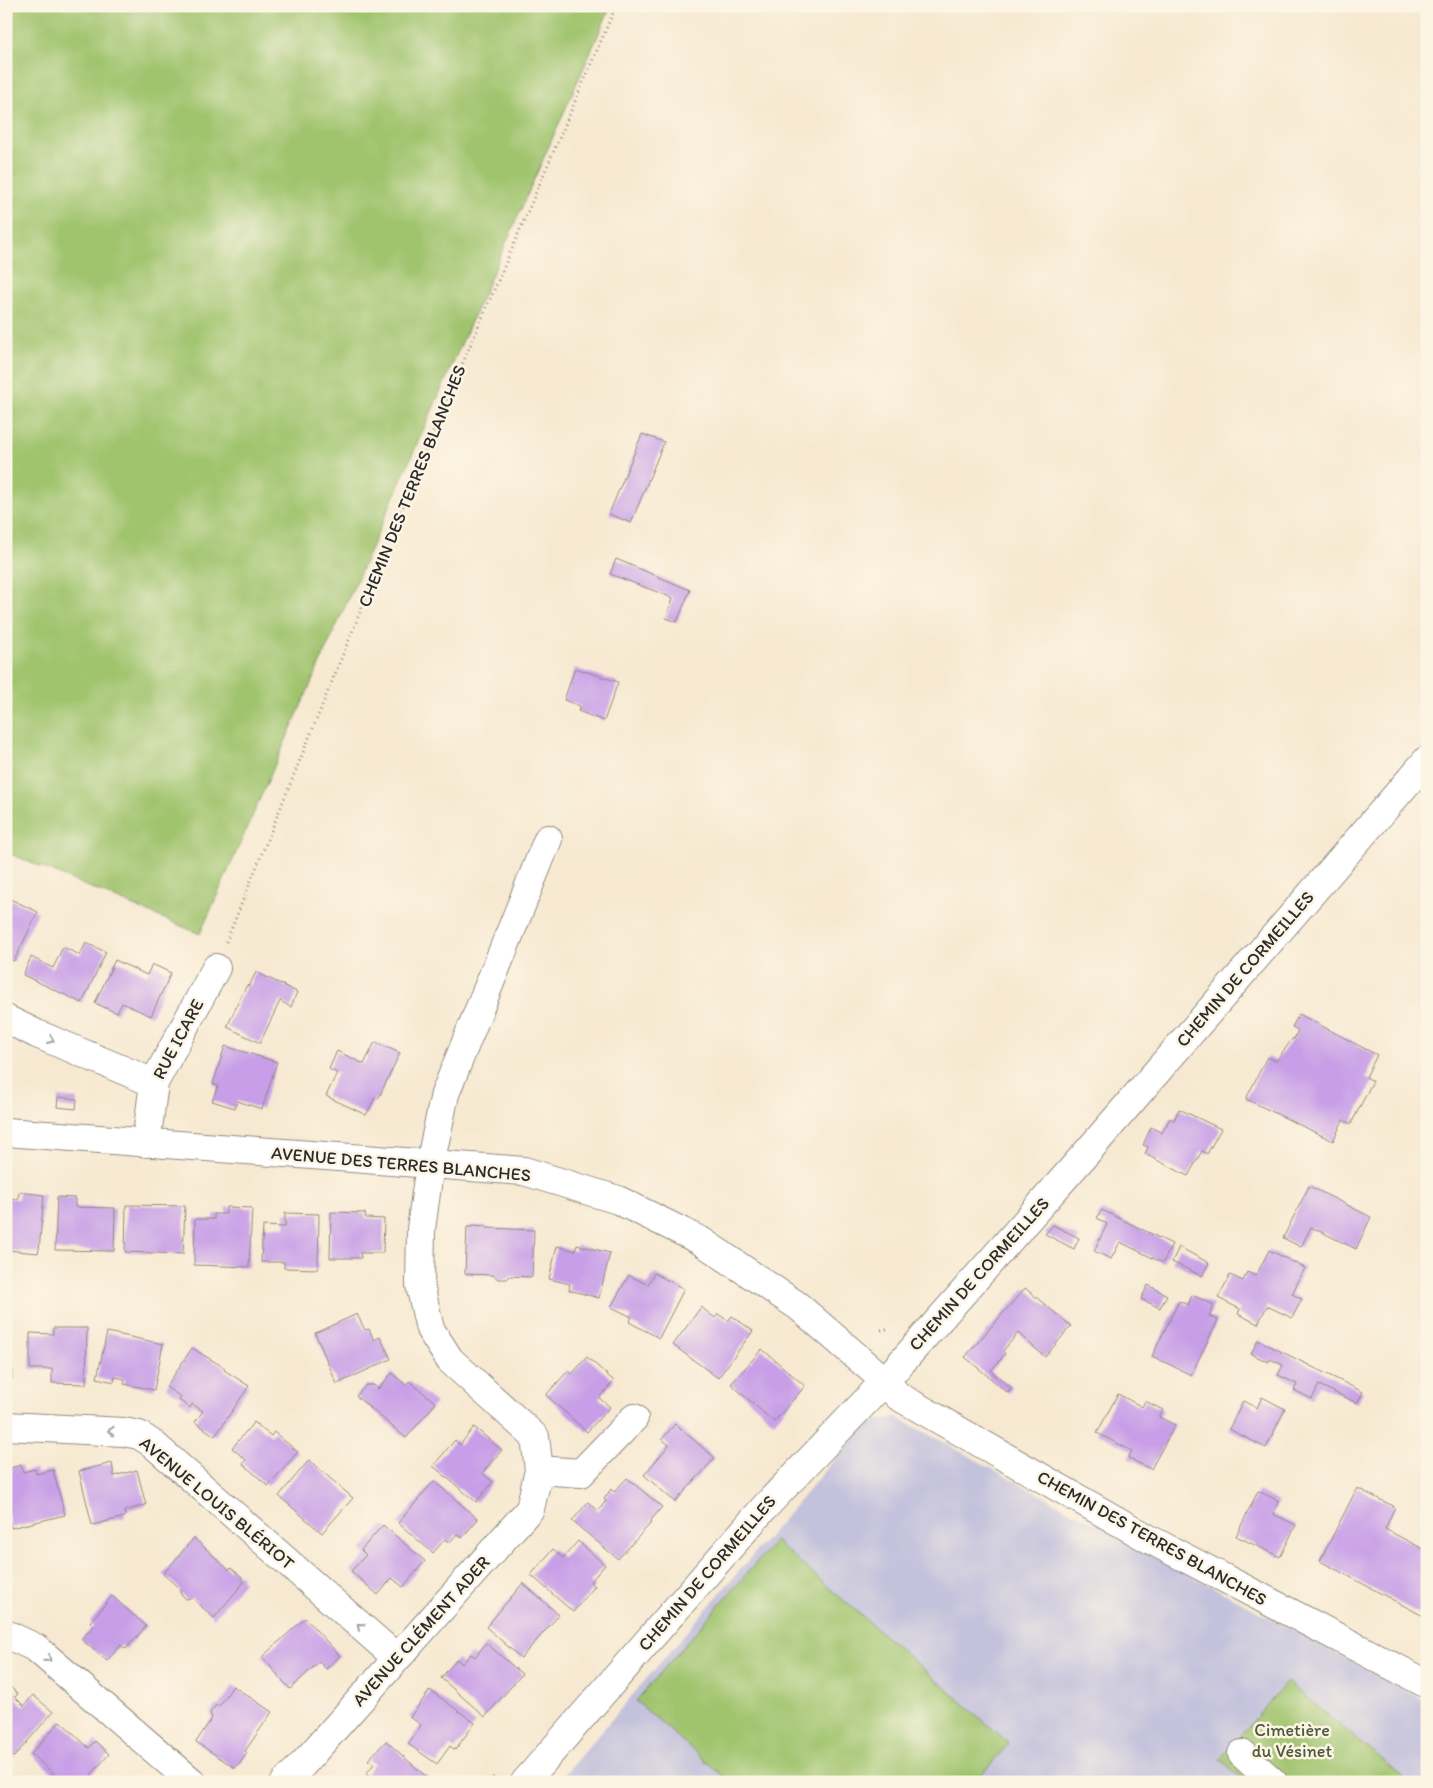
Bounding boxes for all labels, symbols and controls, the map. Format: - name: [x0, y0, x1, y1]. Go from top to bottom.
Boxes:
- street label: CHEMIN DES TERRES BLANCHES: [353, 362, 471, 610]
- street label: CHEMIN DE CORMEILLES: [1171, 887, 1319, 1051]
- street label: RUE ICARE: [148, 995, 208, 1083]
- one-way arrow: [46, 1034, 54, 1044]
- street label: AVENUE DES TERRES BLANCHES: [270, 1142, 532, 1186]
- street label: CHEMIN DE CORMEILLES: [904, 1193, 1054, 1355]
- one-way arrow: [107, 1425, 115, 1436]
- street label: AVENUE LOUIS BLÉRIOT: [135, 1432, 299, 1574]
- street label: CHEMIN DES TERRES BLANCHES: [1033, 1466, 1271, 1610]
- street label: CHEMIN DE CORMEILLES: [633, 1491, 781, 1655]
- street label: AVENUE CLÉMENT ADER: [348, 1551, 494, 1711]
- one-way arrow: [356, 1622, 365, 1631]
- one-way arrow: [42, 1653, 51, 1662]
- park label: Cimetière du Vésinet: [1252, 1719, 1333, 1762]

